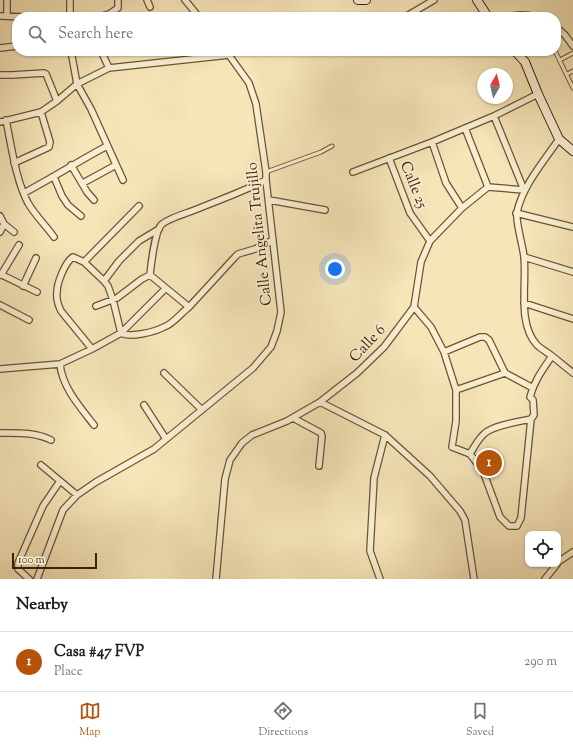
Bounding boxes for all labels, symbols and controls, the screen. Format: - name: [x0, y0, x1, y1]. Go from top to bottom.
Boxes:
- search box: [12, 12, 561, 56]
- icon: search: [26, 23, 48, 45]
- text: Search here: [58, 24, 133, 45]
- north arrow: [477, 68, 513, 104]
- street label: Calle 25: [394, 158, 432, 212]
- street label: Calle Angelita Trujillo: [242, 161, 278, 307]
- your location: [325, 259, 345, 279]
- street label: Calle 6: [345, 321, 391, 367]
- pin: 1: [476, 448, 502, 478]
- map controls: [525, 531, 561, 567]
- button: locate: [525, 531, 561, 567]
- scale bar: [12, 551, 97, 570]
- text: 100 m: [18, 552, 45, 568]
- text: Nearby: [16, 593, 68, 617]
- text: Casa #47 FVP: [54, 642, 144, 663]
- text: 1: [27, 653, 31, 671]
- text: 290 m: [524, 653, 557, 671]
- text: Place: [54, 663, 83, 681]
- tab: Map: [79, 700, 101, 740]
- tab: Directions: [259, 700, 308, 740]
- tab: Saved: [466, 700, 494, 740]

